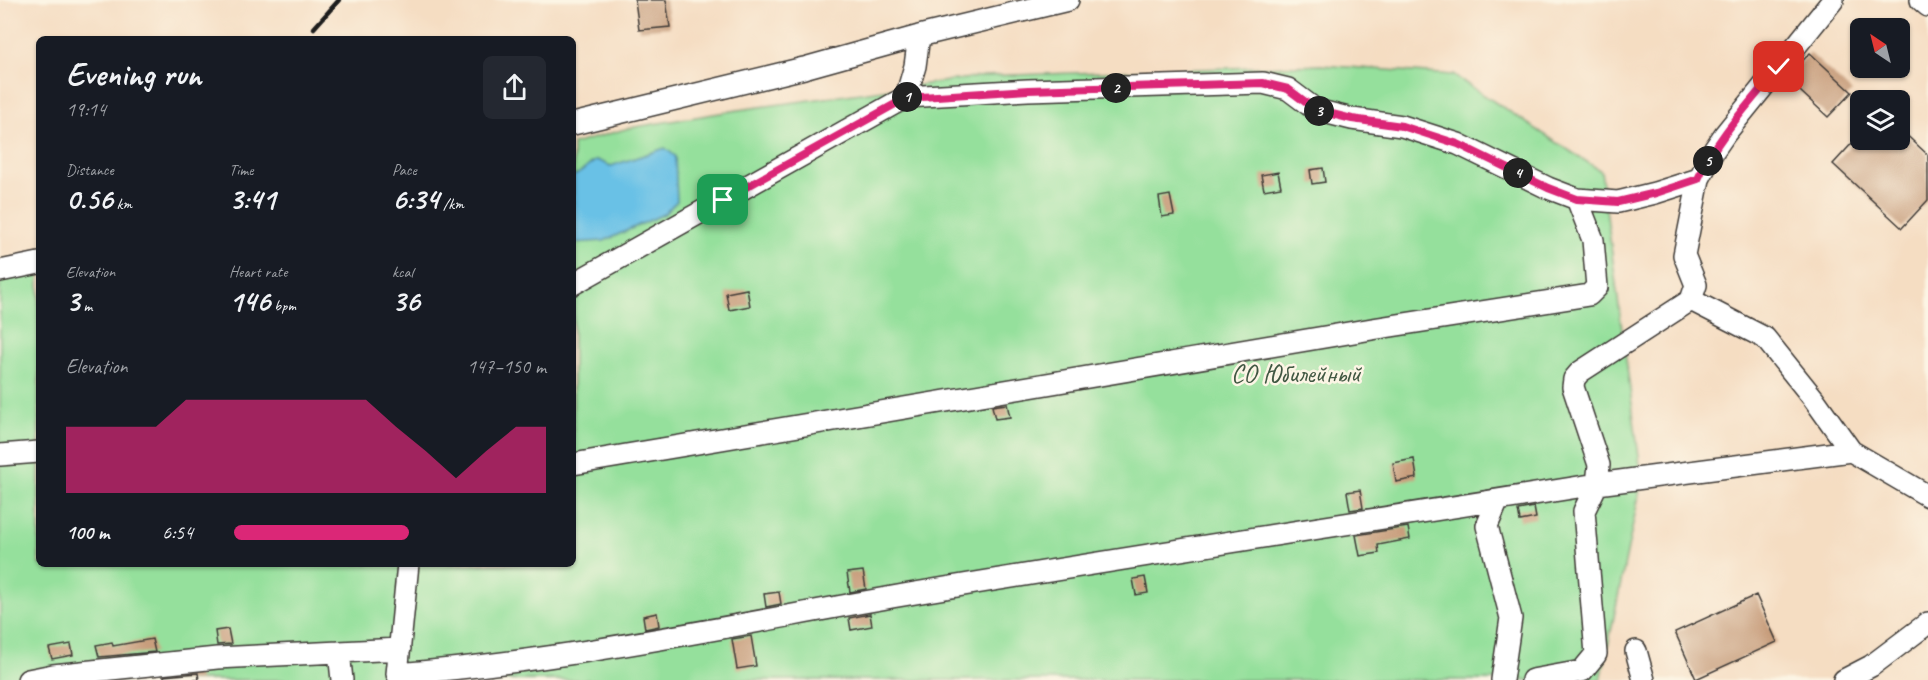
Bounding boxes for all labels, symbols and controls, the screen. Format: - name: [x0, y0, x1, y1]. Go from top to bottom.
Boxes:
- north arrow: [1850, 18, 1910, 78]
- map controls: [1850, 18, 1910, 150]
- pin: [1753, 41, 1804, 92]
- icon: check: [1762, 50, 1795, 83]
- text: Evening run: [66, 53, 201, 95]
- button: share: [483, 56, 546, 119]
- pin: 2: [1101, 73, 1131, 103]
- text: 2: [1112, 78, 1120, 98]
- pin: 1: [892, 82, 922, 112]
- text: 1: [903, 87, 911, 107]
- button: layers: [1850, 90, 1910, 150]
- pin: 3: [1304, 96, 1334, 126]
- text: 19:14: [66, 97, 106, 122]
- text: 3: [1315, 101, 1323, 121]
- pin: 5: [1693, 146, 1723, 176]
- text: 5: [1705, 151, 1711, 171]
- pin: 4: [1503, 158, 1533, 188]
- text: Distance: [66, 160, 114, 180]
- text: Time: [229, 160, 253, 180]
- text: Pace: [392, 160, 417, 180]
- text: 4: [1514, 163, 1522, 183]
- pin: [697, 174, 748, 225]
- text: 0.56: [66, 180, 113, 218]
- text: 3:41: [229, 180, 275, 218]
- text: 6:34: [392, 180, 439, 218]
- icon: arrive: [706, 183, 739, 216]
- text: km: [113, 194, 132, 214]
- text: /km: [439, 194, 464, 214]
- text: Elevation: [66, 262, 115, 282]
- text: Heart rate: [229, 262, 287, 282]
- text: kcal: [392, 262, 413, 282]
- text: 3: [66, 282, 80, 320]
- text: 146: [229, 282, 270, 320]
- text: 36: [392, 282, 420, 320]
- text: m: [80, 296, 92, 316]
- text: bpm: [270, 296, 296, 316]
- text: Elevation: [66, 354, 128, 379]
- text: 147–150 m: [467, 354, 546, 379]
- park label: СО Юбилейный: [1231, 357, 1363, 390]
- text: 100 m: [66, 520, 109, 545]
- text: 6:54: [162, 520, 193, 545]

